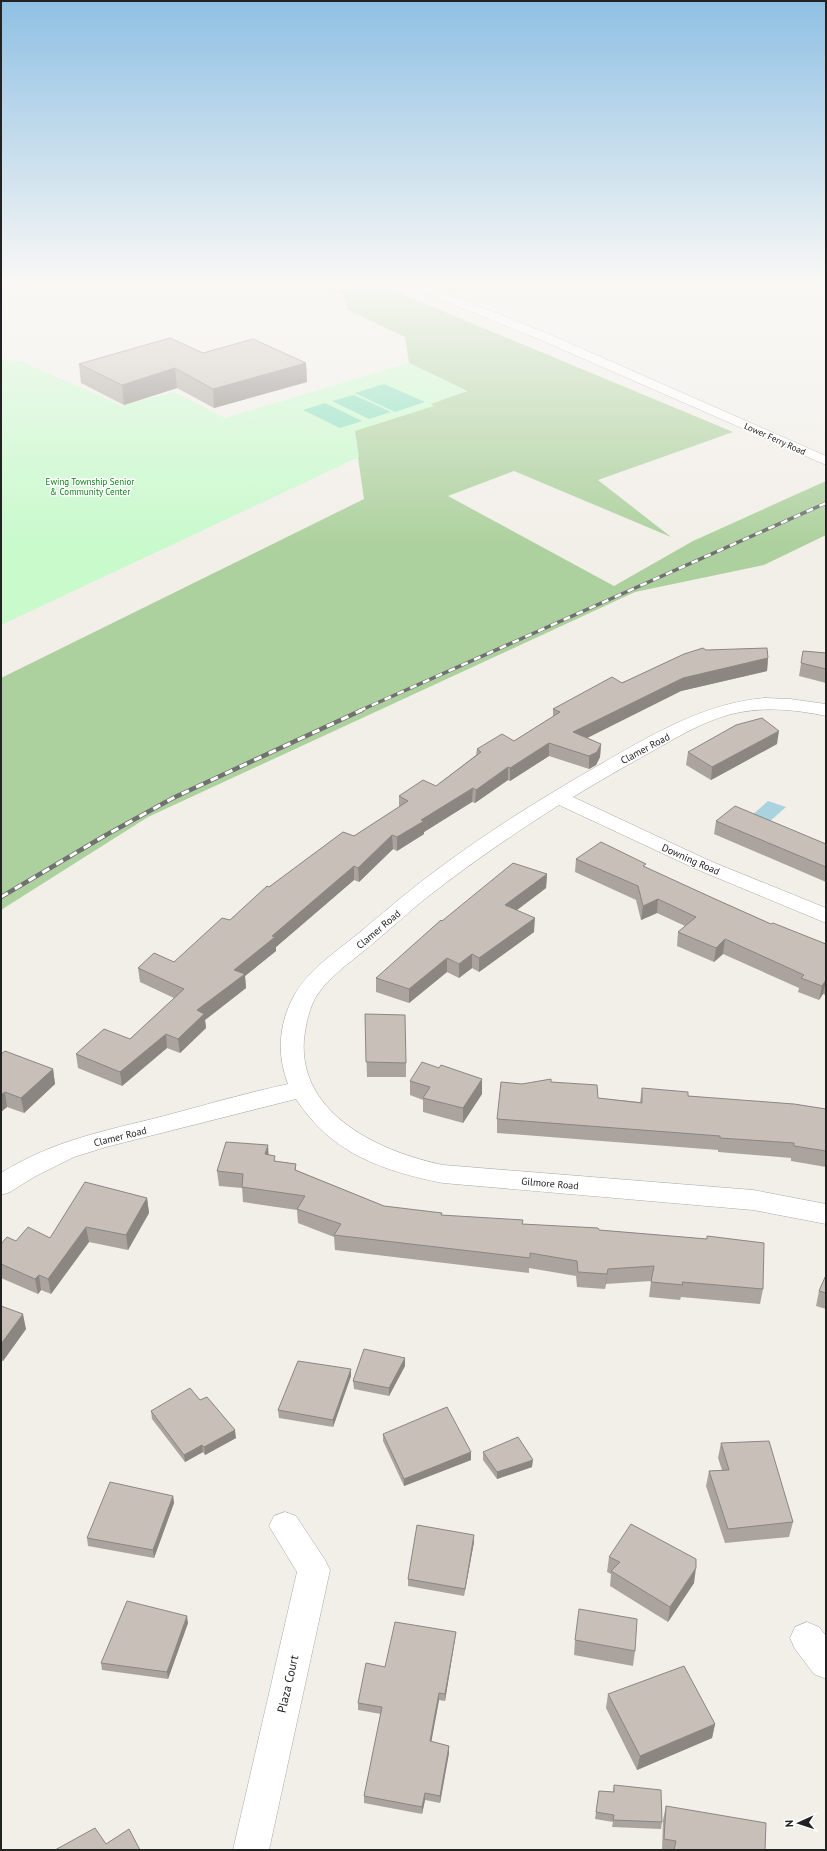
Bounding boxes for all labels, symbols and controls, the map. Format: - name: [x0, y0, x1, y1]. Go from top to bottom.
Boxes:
- street label: Lower Ferry Road: [743, 420, 808, 457]
- park label: Ewing Township Senior & Community Center: [46, 476, 134, 497]
- street label: Clamer Road: [618, 730, 672, 767]
- street label: Downing Road: [660, 841, 722, 878]
- street label: Clamer Road: [353, 907, 403, 952]
- street label: Clamer Road: [92, 1124, 148, 1149]
- street label: Gilmore Road: [521, 1175, 579, 1192]
- street label: Plaza Court: [274, 1654, 301, 1714]
- north arrow: [779, 1803, 819, 1843]
- text: N: [782, 1820, 796, 1828]

